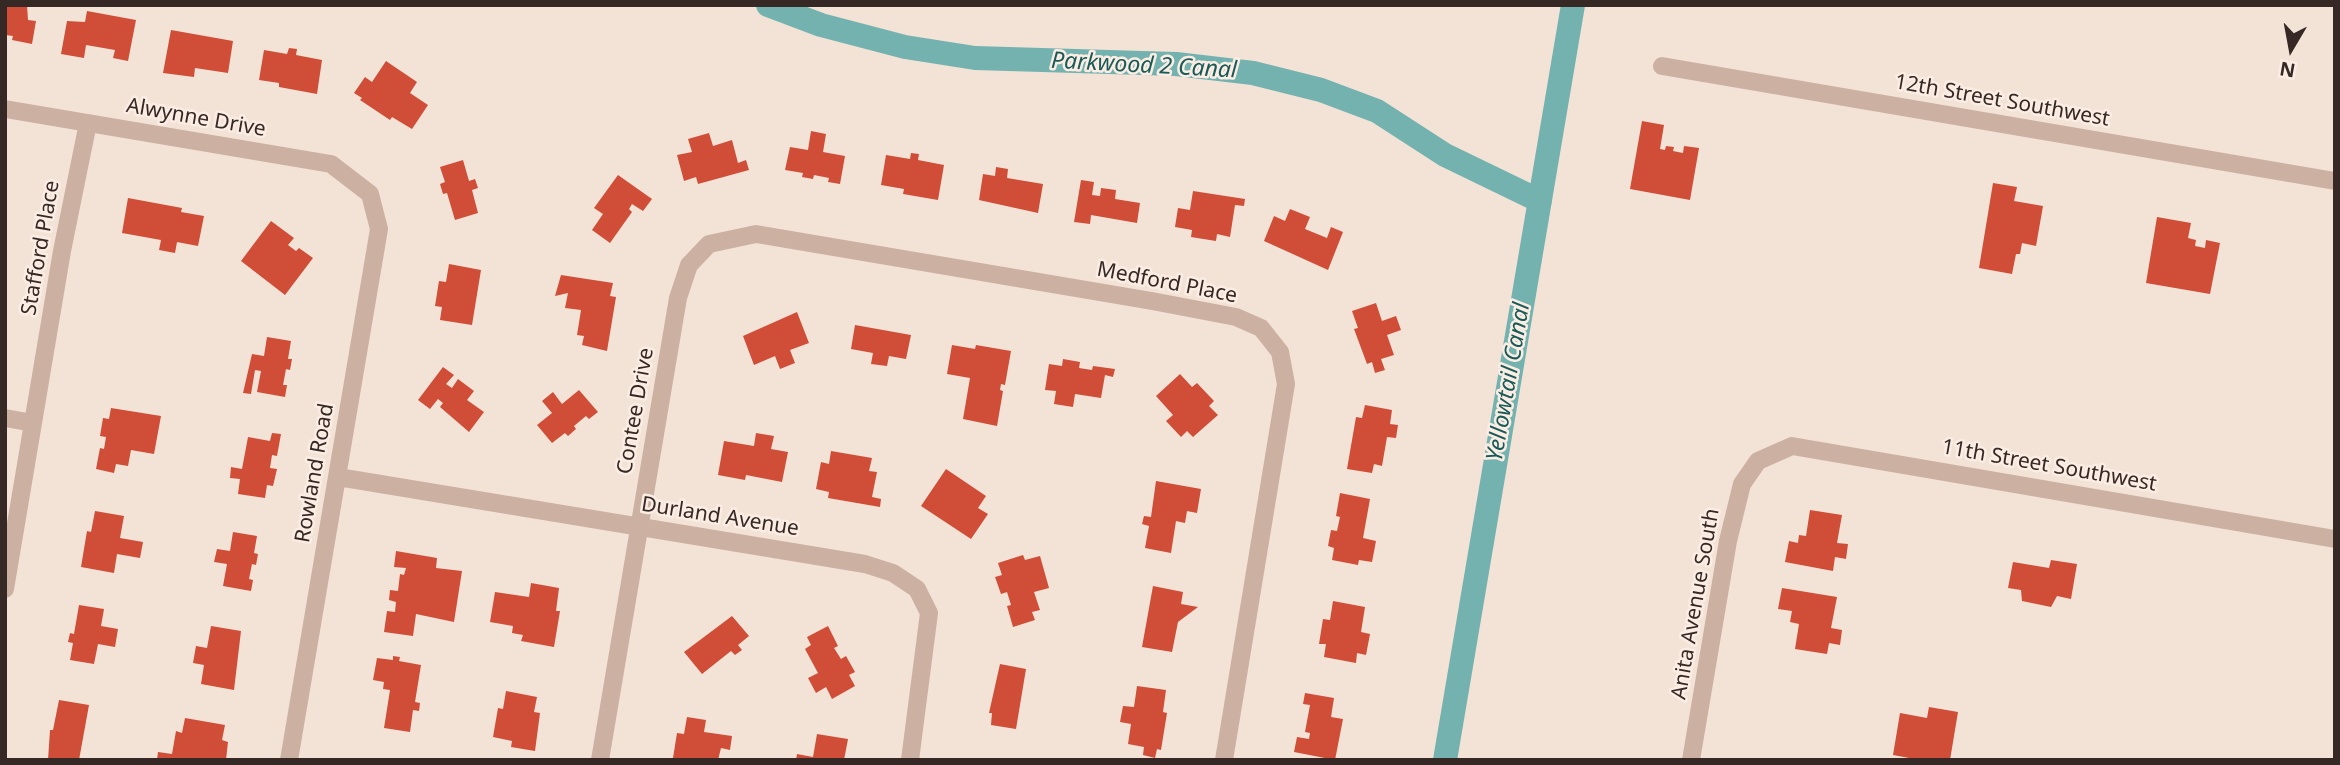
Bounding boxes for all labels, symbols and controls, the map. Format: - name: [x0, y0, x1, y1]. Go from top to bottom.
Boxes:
- north arrow: [2256, 14, 2326, 84]
- water label: Parkwood 2 Canal: [1050, 47, 1238, 85]
- text: N: [2277, 56, 2297, 84]
- street label: 12th Street Southwest: [1893, 70, 2111, 132]
- street label: Alwynne Drive: [124, 93, 268, 143]
- street label: Stafford Place: [17, 179, 65, 317]
- street label: Medford Place: [1095, 257, 1239, 309]
- water label: Yellowtail Canal: [1481, 301, 1537, 463]
- street label: Contee Drive: [613, 346, 659, 476]
- street label: Rowland Road: [290, 401, 340, 545]
- street label: 11th Street Southwest: [1940, 435, 2158, 497]
- street label: Durland Avenue: [639, 492, 801, 542]
- street label: Anita Avenue South: [1667, 506, 1725, 702]

